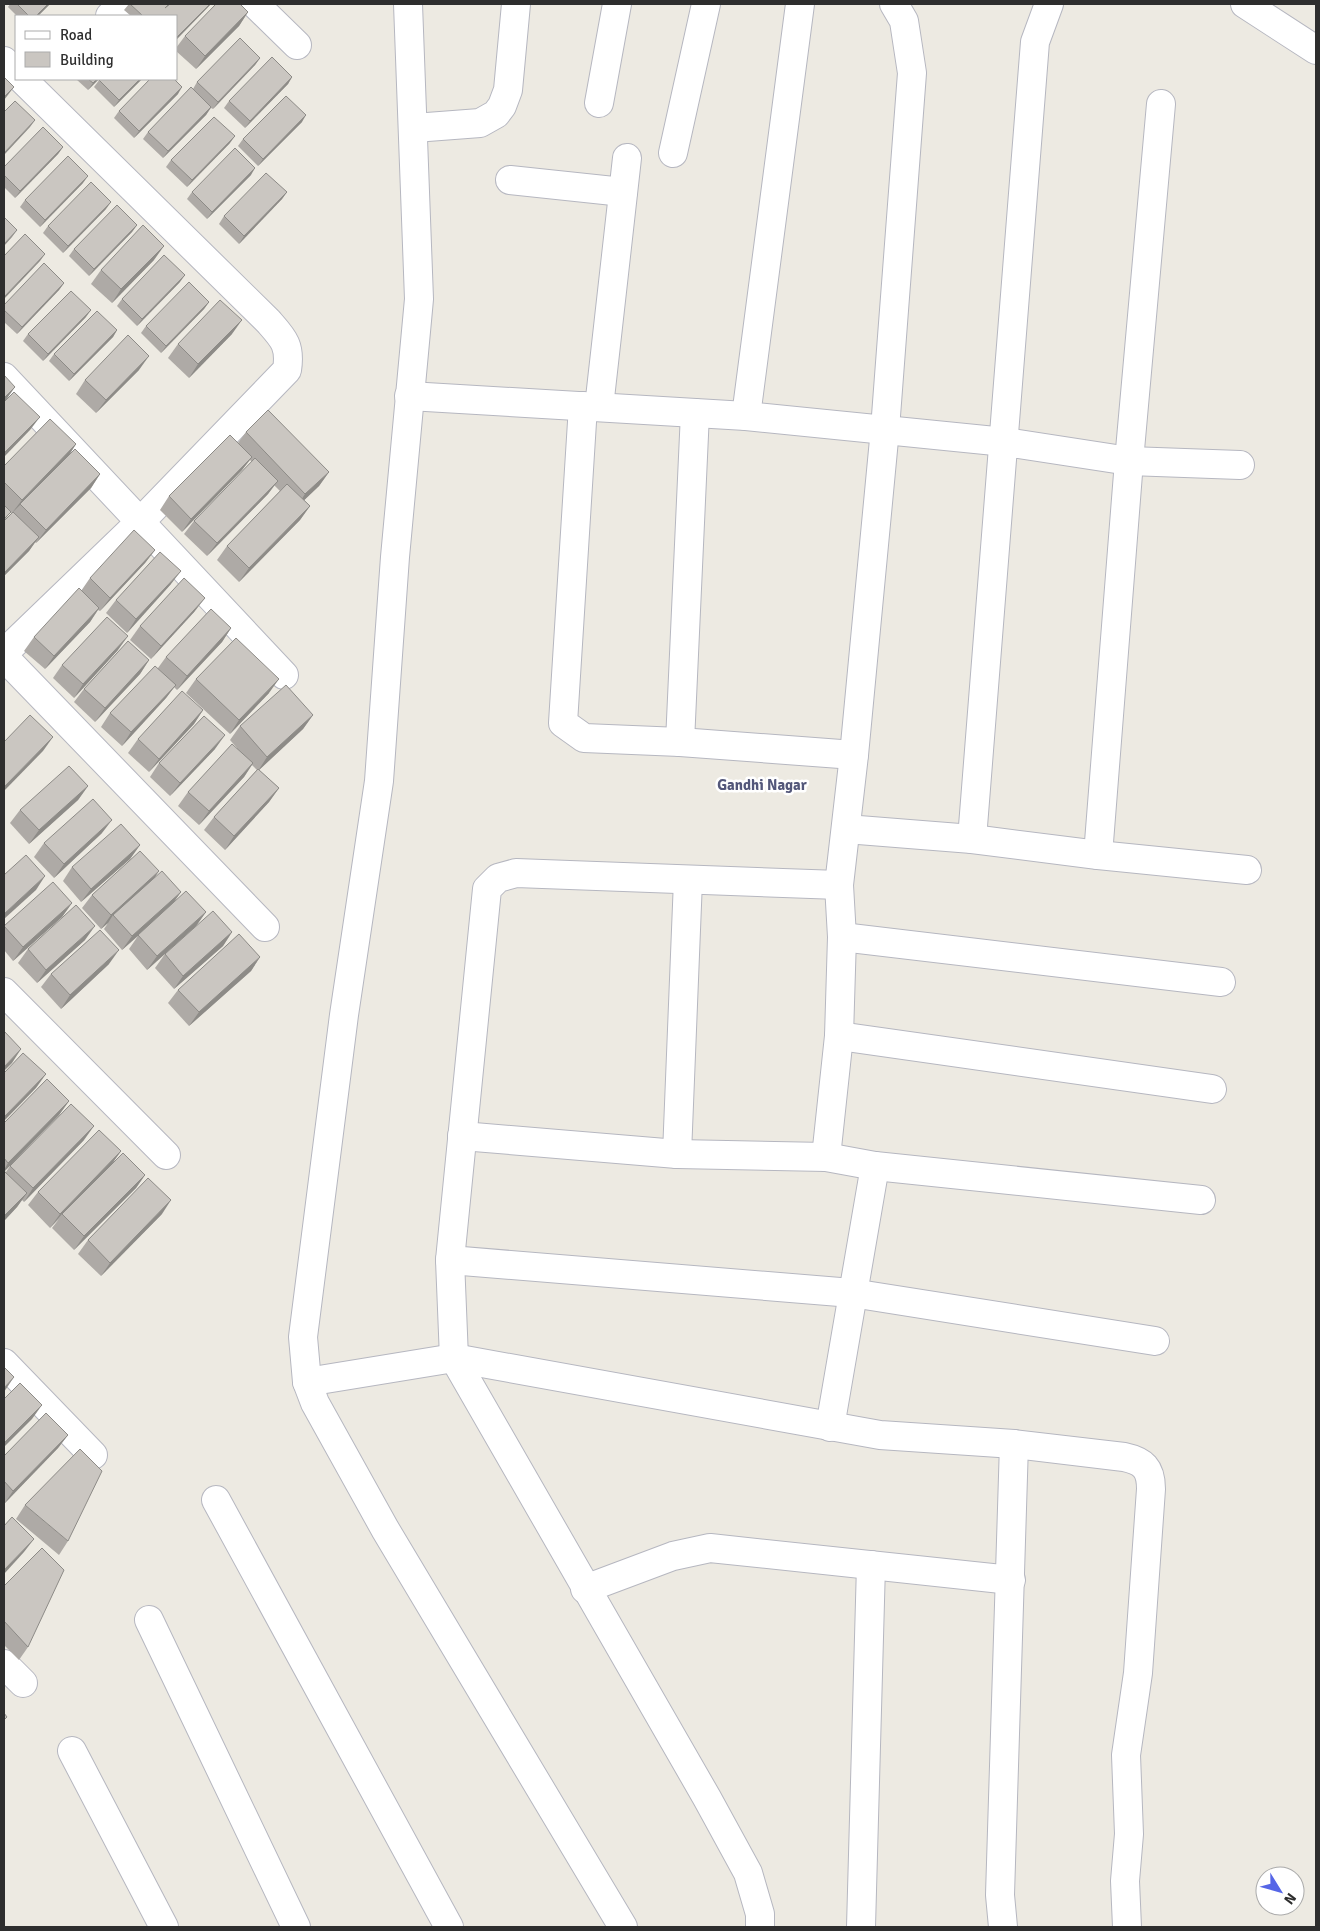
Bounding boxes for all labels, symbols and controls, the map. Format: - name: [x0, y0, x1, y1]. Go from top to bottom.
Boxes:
- legend: [15, 15, 178, 80]
- text: Road: [60, 26, 92, 44]
- text: Building: [60, 51, 114, 69]
- district label: Gandhi Nagar: [717, 776, 807, 794]
- north arrow: [1255, 1866, 1305, 1916]
- text: N: [1280, 1890, 1300, 1908]

